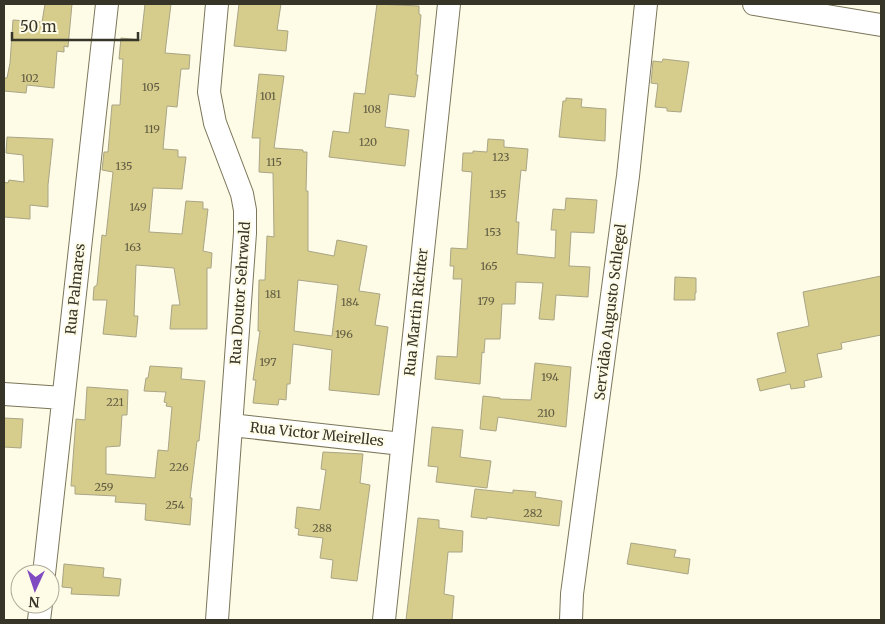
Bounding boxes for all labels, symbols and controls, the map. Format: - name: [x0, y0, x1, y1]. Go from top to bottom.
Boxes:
- scale bar: [12, 10, 139, 42]
- text: 50 m: [20, 17, 57, 36]
- house number: 102: [21, 71, 39, 85]
- house number: 105: [142, 80, 160, 94]
- house number: 101: [260, 89, 276, 103]
- house number: 108: [363, 102, 381, 116]
- house number: 119: [144, 122, 160, 136]
- house number: 120: [359, 135, 377, 149]
- house number: 123: [492, 150, 510, 164]
- house number: 115: [266, 155, 282, 169]
- house number: 135: [116, 159, 132, 173]
- house number: 135: [490, 187, 506, 201]
- house number: 149: [129, 200, 147, 214]
- street label: Rua Doutor Sehrwald: [226, 220, 254, 365]
- street label: Servidão Augusto Schlegel: [590, 222, 630, 401]
- house number: 153: [485, 225, 501, 239]
- house number: 163: [125, 240, 141, 254]
- street label: Rua Palmares: [61, 242, 89, 335]
- street label: Rua Martin Richter: [400, 247, 432, 377]
- house number: 165: [480, 259, 498, 273]
- house number: 181: [265, 287, 281, 301]
- house number: 179: [477, 294, 495, 308]
- house number: 184: [341, 295, 359, 309]
- house number: 196: [335, 327, 353, 341]
- house number: 197: [259, 355, 277, 369]
- house number: 194: [541, 370, 559, 384]
- house number: 221: [106, 395, 124, 409]
- house number: 210: [537, 406, 555, 420]
- street label: Rua Victor Meirelles: [249, 418, 385, 450]
- house number: 226: [169, 460, 189, 474]
- house number: 259: [95, 480, 114, 494]
- house number: 254: [165, 498, 185, 512]
- house number: 282: [523, 506, 543, 520]
- house number: 288: [312, 521, 332, 535]
- north arrow: [10, 564, 60, 614]
- text: N: [28, 593, 40, 611]

